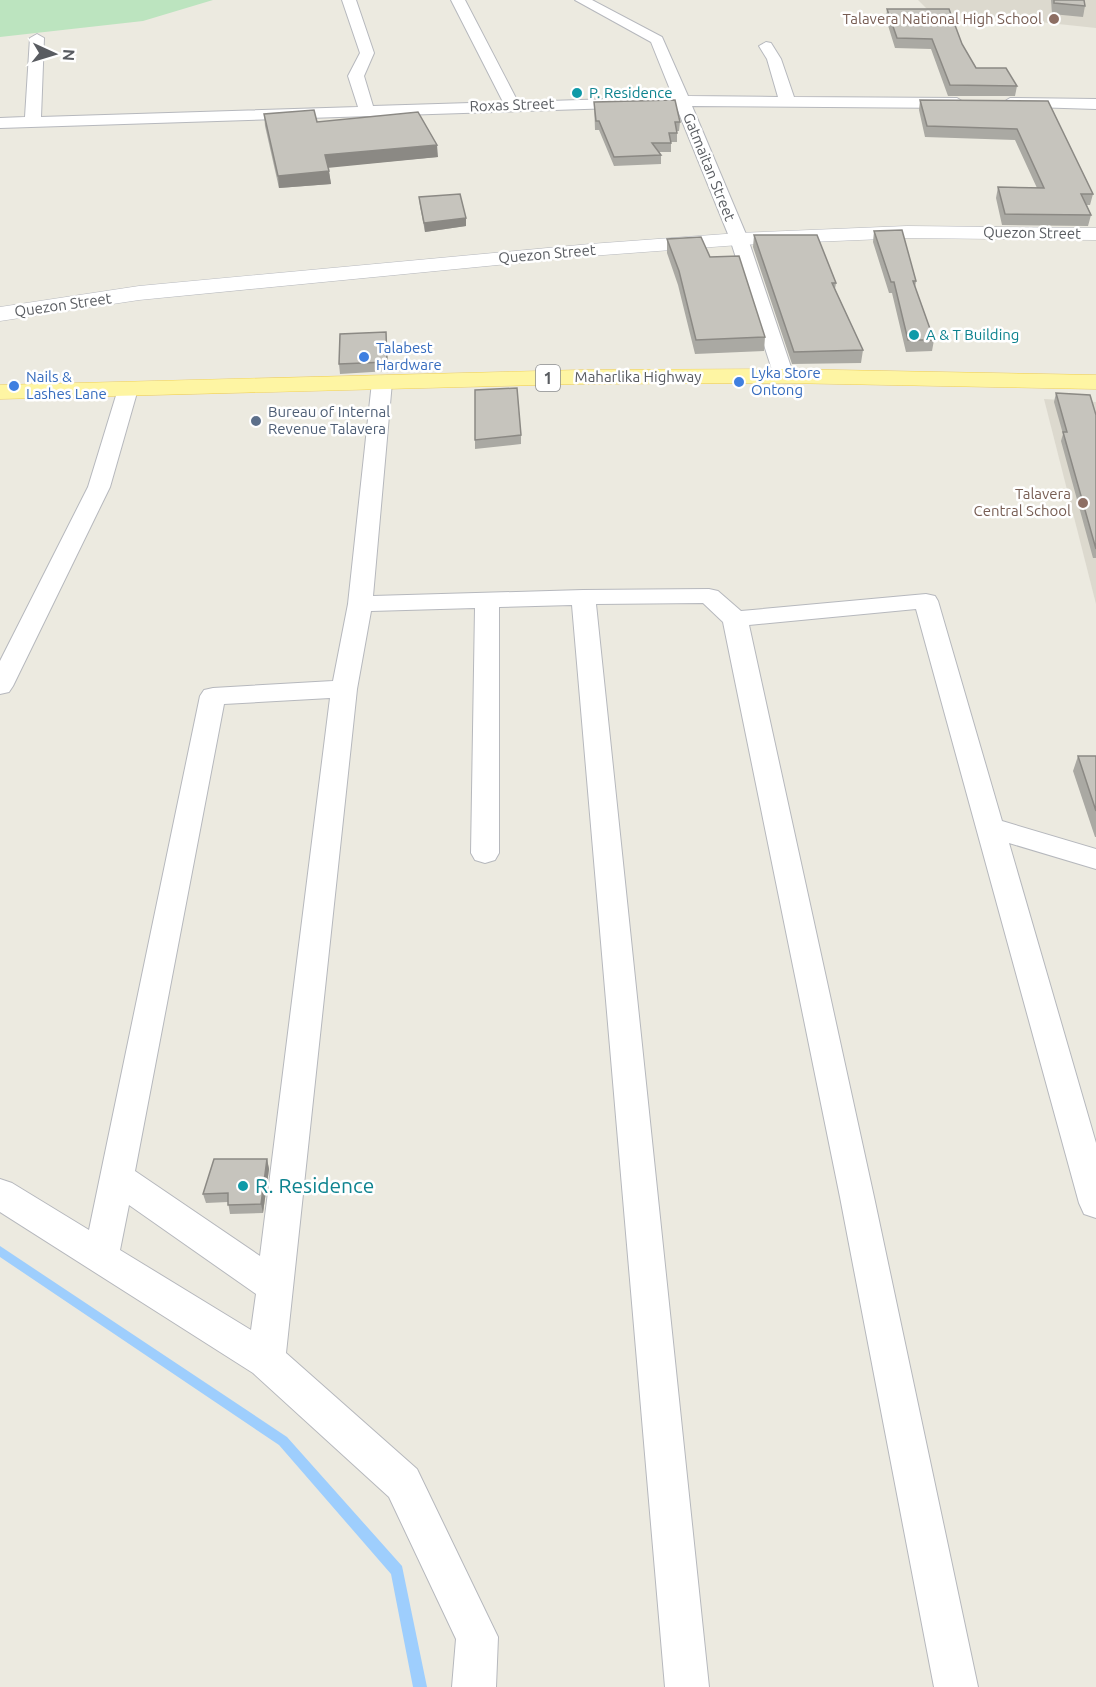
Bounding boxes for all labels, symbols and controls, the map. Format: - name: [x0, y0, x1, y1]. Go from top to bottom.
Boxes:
- place label: Talavera National High School: [843, 10, 1042, 27]
- marker: Talavera National High School: [1047, 12, 1061, 26]
- north arrow: [24, 24, 84, 84]
- text: N: [60, 48, 78, 62]
- place label: P. Residence: [589, 84, 672, 101]
- marker: P. Residence: [570, 86, 584, 100]
- street label: Roxas Street: [469, 95, 555, 114]
- street label: Gatmaitan Street: [680, 110, 739, 224]
- street label: Quezon Street: [983, 223, 1081, 242]
- street label: Quezon Street: [497, 241, 597, 266]
- street label: Quezon Street: [13, 289, 113, 320]
- place label: A & T Building: [926, 326, 1019, 343]
- marker: A & T Building: [907, 328, 921, 342]
- place label: Talabest Hardware: [376, 339, 442, 373]
- marker: Talabest Hardware: [357, 350, 371, 364]
- place label: Lyka Store Ontong: [751, 364, 821, 398]
- road number: 1: [536, 365, 560, 391]
- place label: Nails & Lashes Lane: [26, 368, 107, 402]
- street label: Maharlika Highway: [575, 368, 701, 385]
- marker: Lyka Store Ontong: [732, 375, 746, 389]
- marker: Nails & Lashes Lane: [7, 379, 21, 393]
- place label: Bureau of Internal Revenue Talavera: [268, 403, 390, 437]
- marker: Bureau of Internal Revenue Talavera: [249, 414, 263, 428]
- place label: Talavera Central School: [973, 485, 1071, 519]
- marker: Talavera Central School: [1076, 496, 1090, 510]
- place label: R. Residence: [255, 1173, 374, 1197]
- marker: R. Residence: [236, 1179, 250, 1193]

